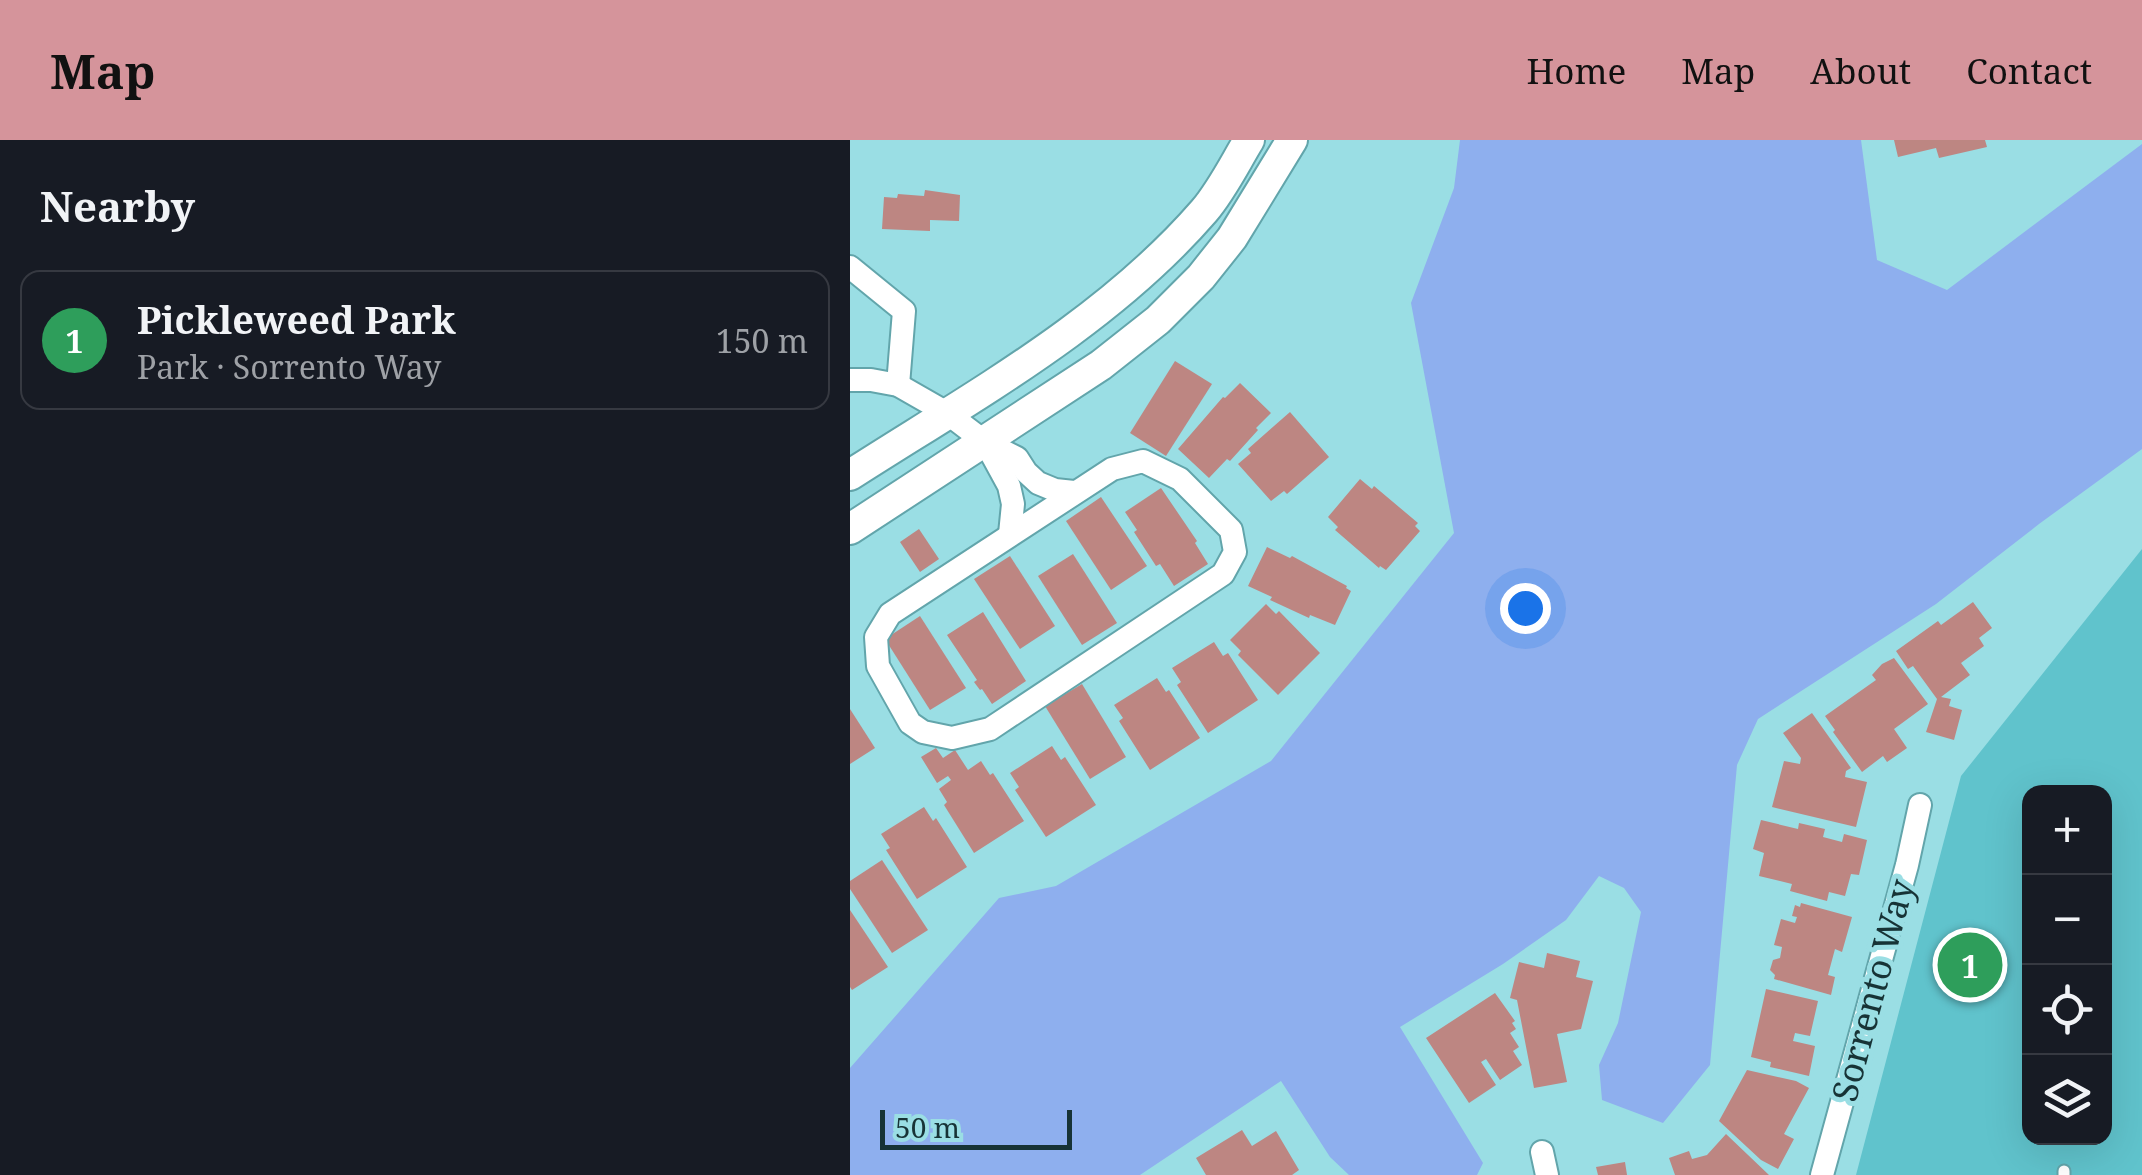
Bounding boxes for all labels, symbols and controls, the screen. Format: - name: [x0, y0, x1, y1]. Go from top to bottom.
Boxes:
- text: Map: [50, 38, 155, 103]
- text: Home: [1526, 47, 1626, 94]
- text: Map: [1681, 47, 1755, 94]
- text: About: [1810, 47, 1911, 94]
- text: Contact: [1966, 47, 2092, 94]
- text: Nearby: [40, 177, 195, 234]
- text: Pickleweed Park: [137, 293, 456, 345]
- text: 1: [65, 319, 84, 362]
- text: 150 m: [716, 319, 808, 362]
- text: Park · Sorrento Way: [137, 345, 441, 388]
- your location: [1500, 583, 1551, 634]
- map controls: [2022, 785, 2112, 1145]
- button: +: [2022, 785, 2112, 875]
- street label: Sorrento Way: [1820, 874, 1924, 1106]
- button: −: [2022, 875, 2112, 965]
- pin: 1: [1938, 928, 2002, 1002]
- button: locate: [2022, 965, 2112, 1055]
- button: layers: [2022, 1055, 2112, 1145]
- scale bar: [880, 1105, 1072, 1150]
- text: 50 m: [895, 1108, 960, 1146]

